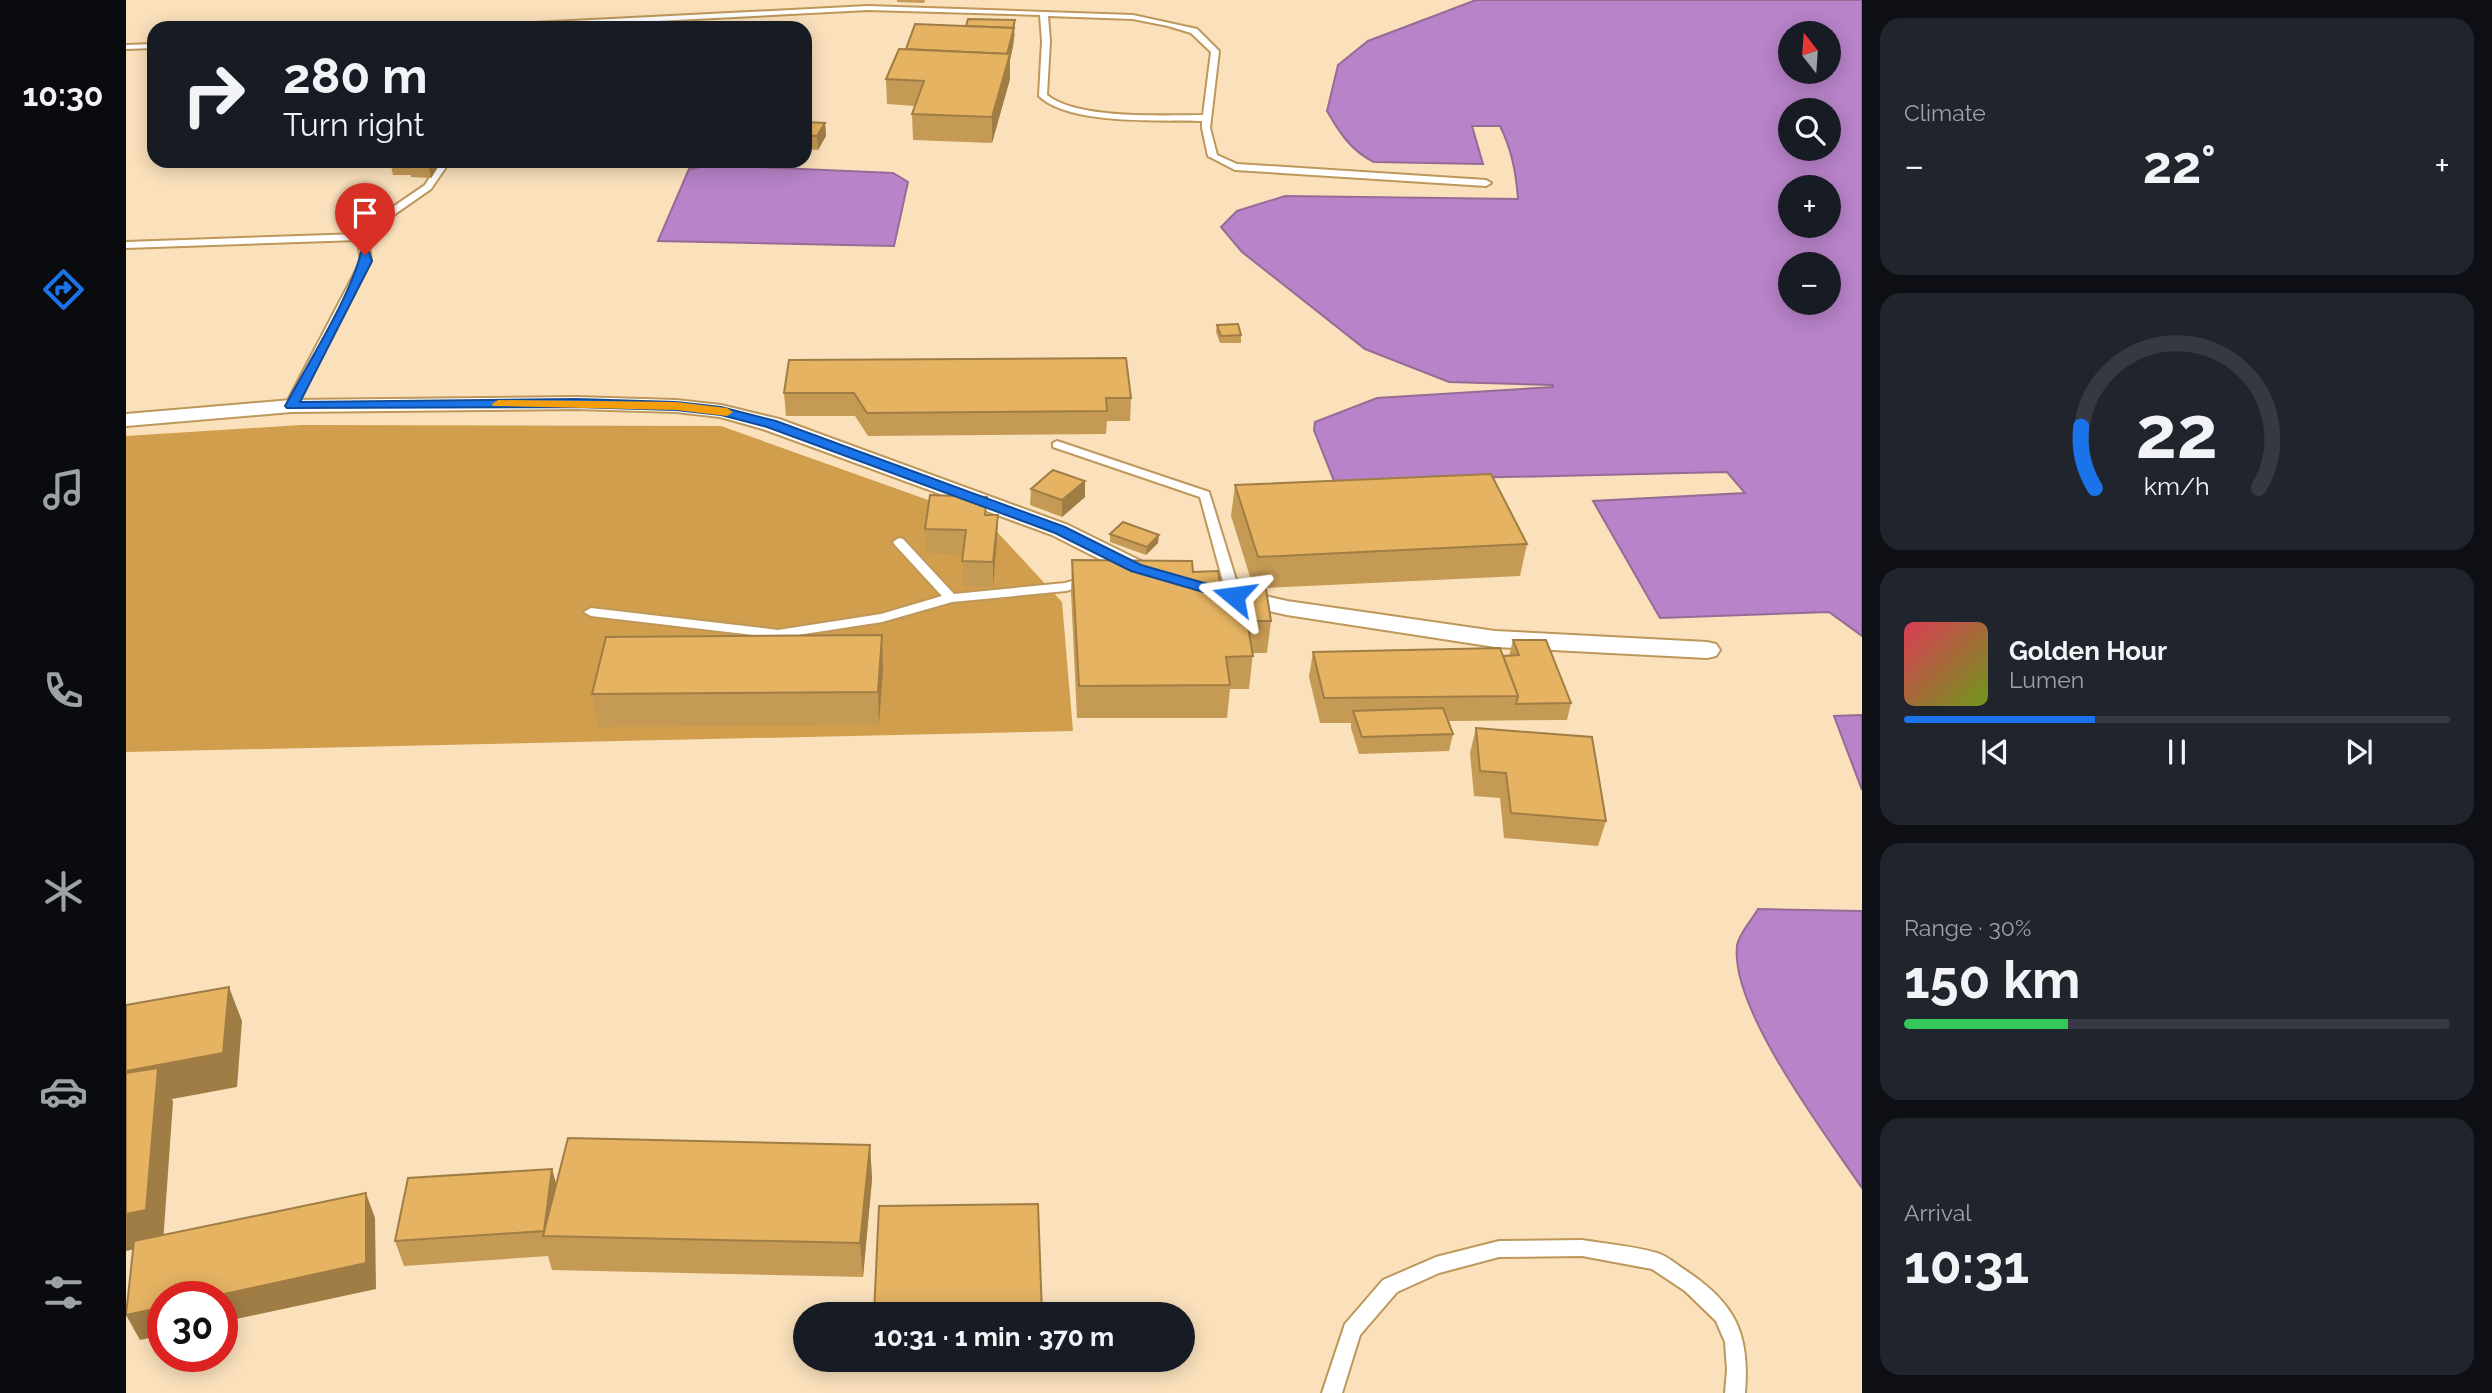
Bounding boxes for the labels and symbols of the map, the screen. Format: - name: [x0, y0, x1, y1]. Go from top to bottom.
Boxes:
- north arrow: [1778, 21, 1841, 84]
- pin: [335, 183, 395, 255]
- position arrow: [1197, 559, 1271, 633]
- speed limit sign: 30: [147, 1281, 238, 1372]

